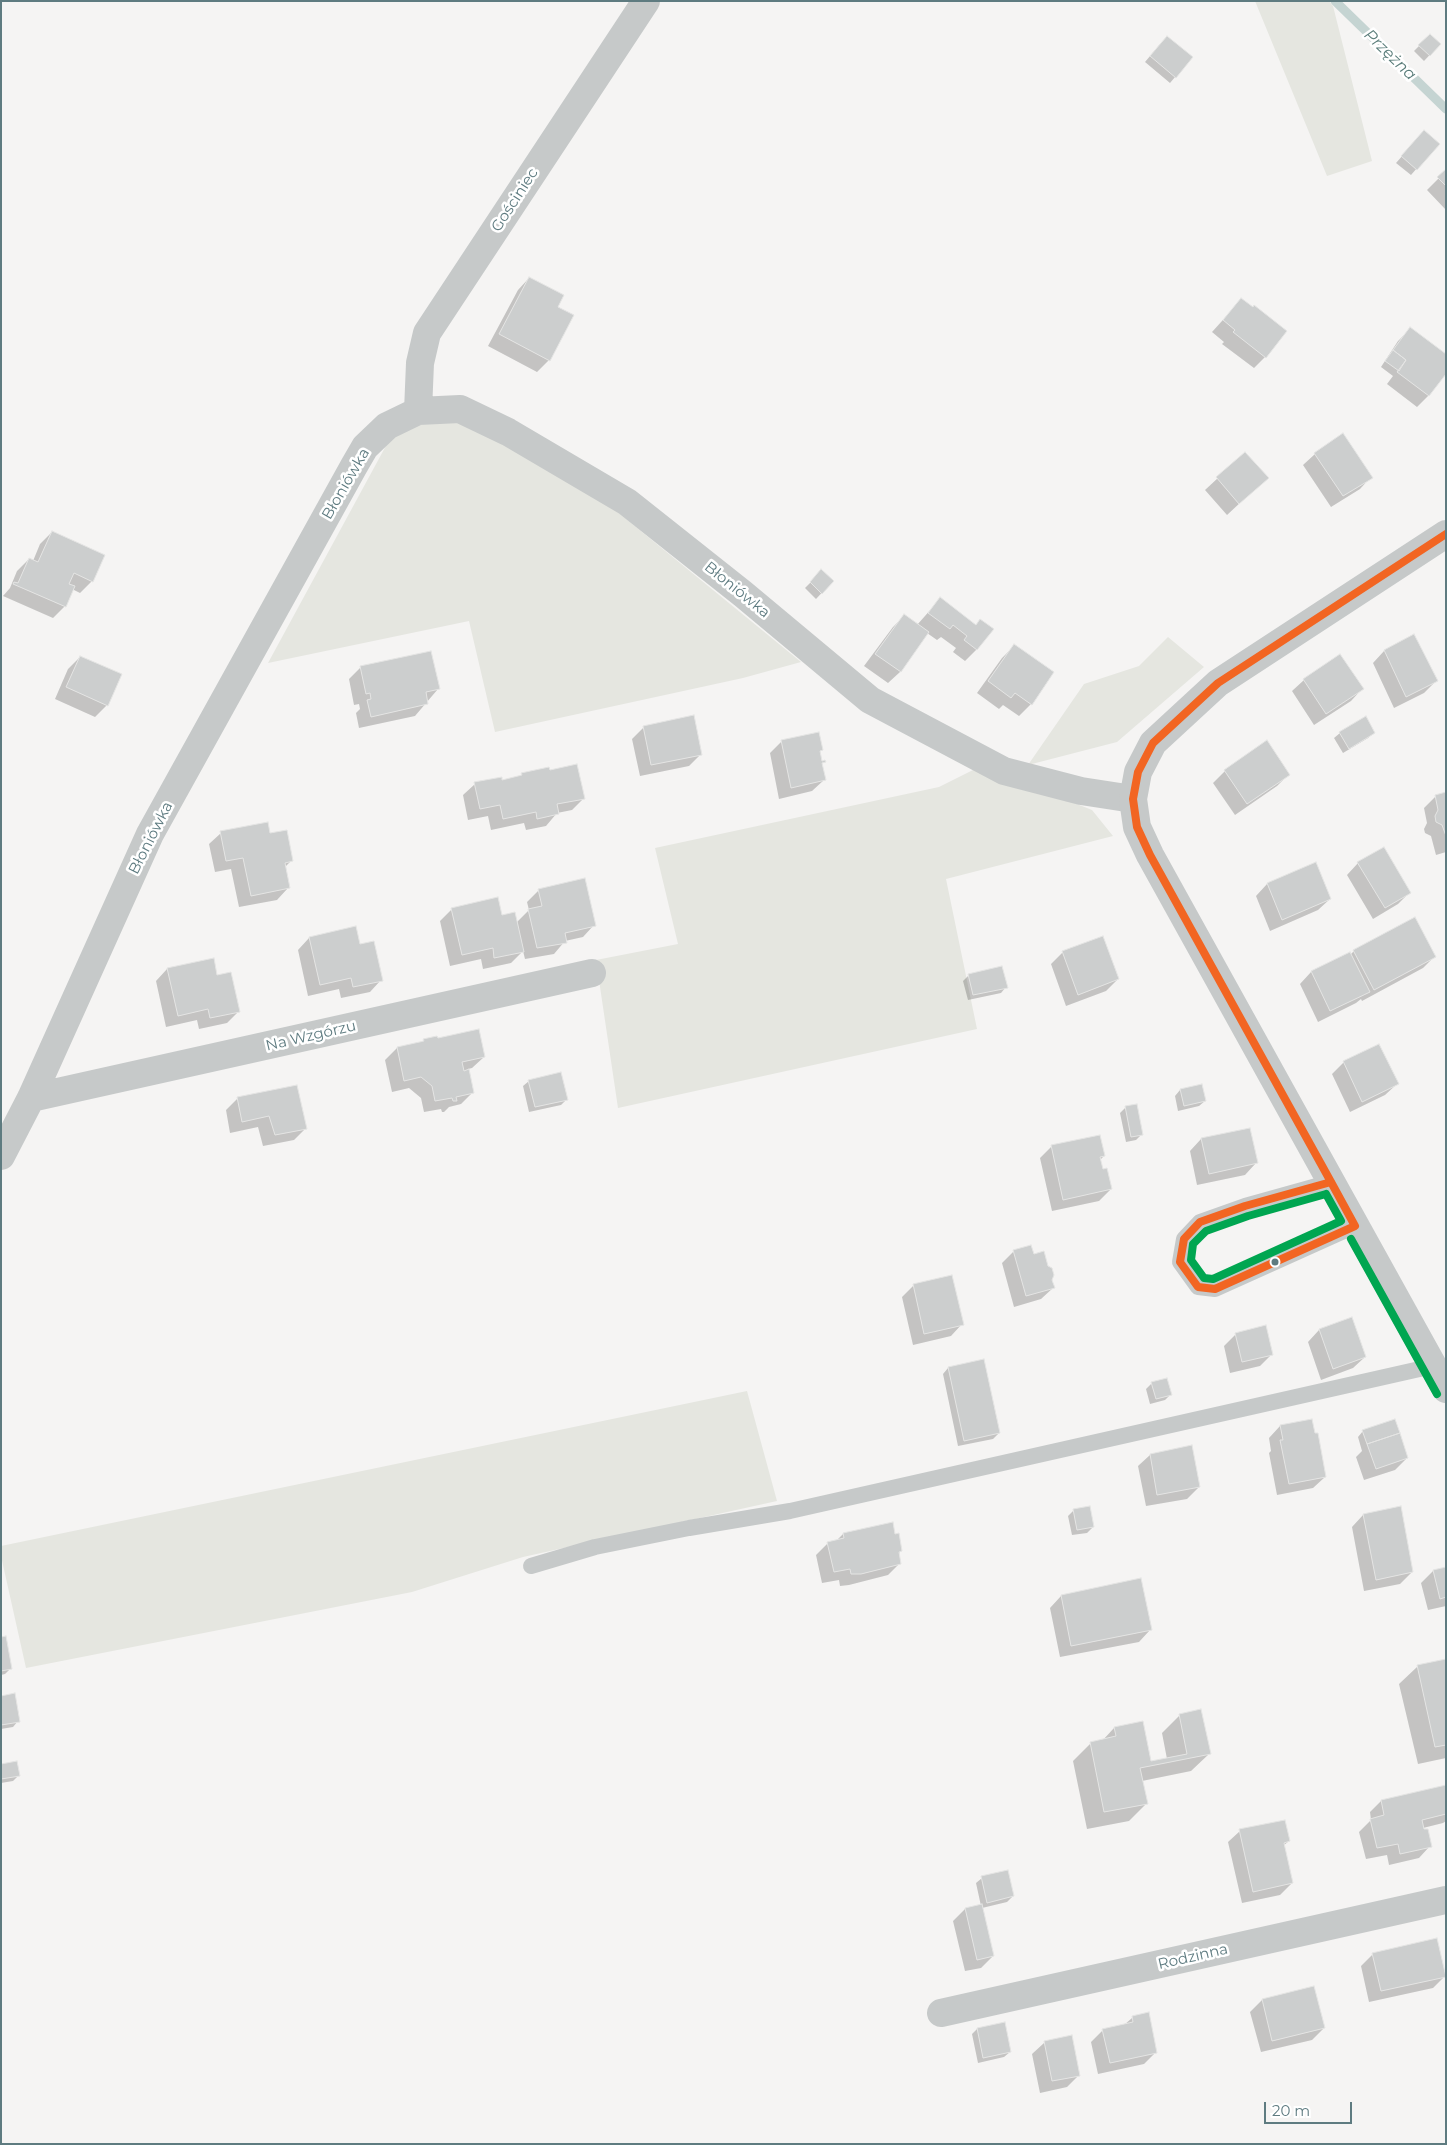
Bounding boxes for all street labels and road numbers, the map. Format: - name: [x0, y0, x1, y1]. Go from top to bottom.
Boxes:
- street label: Gościniec: [488, 165, 542, 235]
- street label: Błoniówka: [318, 445, 374, 523]
- street label: Błoniówka: [701, 558, 773, 622]
- street label: Błoniówka: [125, 799, 177, 877]
- street label: Na Wzgórzu: [264, 1017, 358, 1055]
- street label: Rodzinna: [1156, 1940, 1230, 1974]

